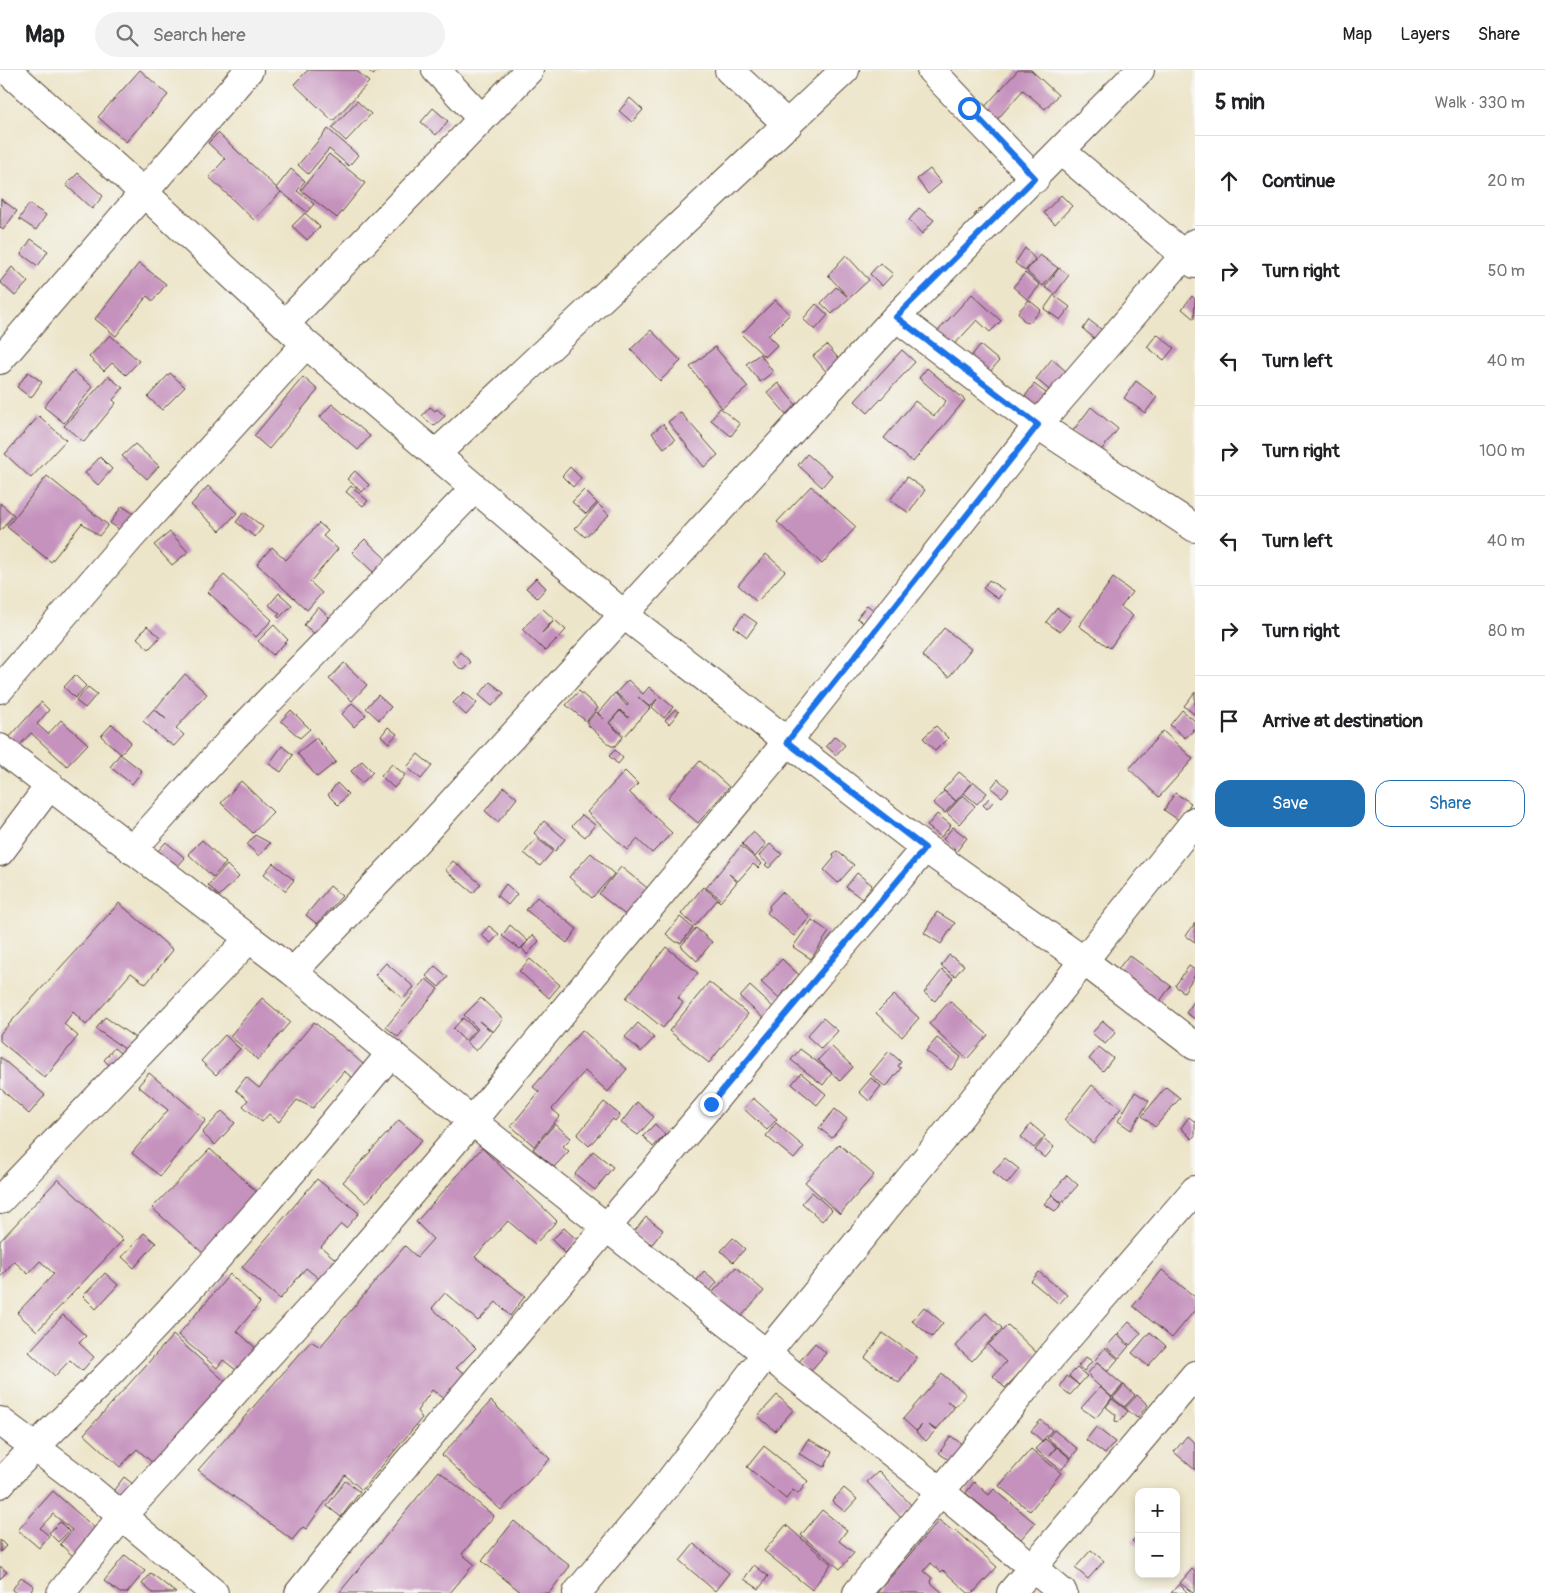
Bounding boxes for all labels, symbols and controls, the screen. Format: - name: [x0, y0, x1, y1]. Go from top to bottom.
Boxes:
- search box: [95, 12, 445, 57]
- text: Map: [25, 20, 65, 49]
- icon: search: [113, 21, 141, 49]
- text: Search here: [153, 23, 246, 47]
- text: Map: [1343, 23, 1372, 46]
- text: Layers: [1400, 23, 1450, 46]
- text: Share: [1478, 23, 1520, 46]
- text: 5 min: [1215, 89, 1265, 116]
- text: Walk · 330 m: [1435, 93, 1525, 113]
- route start: [958, 97, 981, 120]
- icon: ahead: [1215, 167, 1243, 195]
- text: Continue: [1262, 169, 1335, 193]
- text: 20 m: [1487, 171, 1525, 191]
- icon: right: [1215, 257, 1243, 285]
- text: Turn right: [1262, 259, 1340, 283]
- text: 50 m: [1488, 261, 1525, 281]
- icon: left: [1215, 347, 1243, 375]
- text: Turn left: [1262, 349, 1332, 373]
- text: 40 m: [1487, 351, 1525, 371]
- icon: right: [1215, 437, 1243, 465]
- text: Turn right: [1262, 439, 1340, 463]
- text: 100 m: [1479, 441, 1525, 461]
- icon: left: [1215, 527, 1243, 555]
- text: Turn left: [1262, 529, 1332, 553]
- text: 40 m: [1487, 531, 1525, 551]
- icon: right: [1215, 617, 1243, 645]
- text: Turn right: [1262, 619, 1340, 643]
- text: 80 m: [1488, 621, 1525, 641]
- icon: arrive: [1215, 707, 1243, 735]
- text: Arrive at destination: [1262, 709, 1423, 733]
- button: Save: [1215, 780, 1365, 827]
- button: Share: [1375, 780, 1525, 827]
- route end: [700, 1093, 723, 1116]
- map controls: [1135, 1488, 1180, 1578]
- button: +: [1135, 1488, 1180, 1533]
- button: −: [1135, 1533, 1180, 1578]

